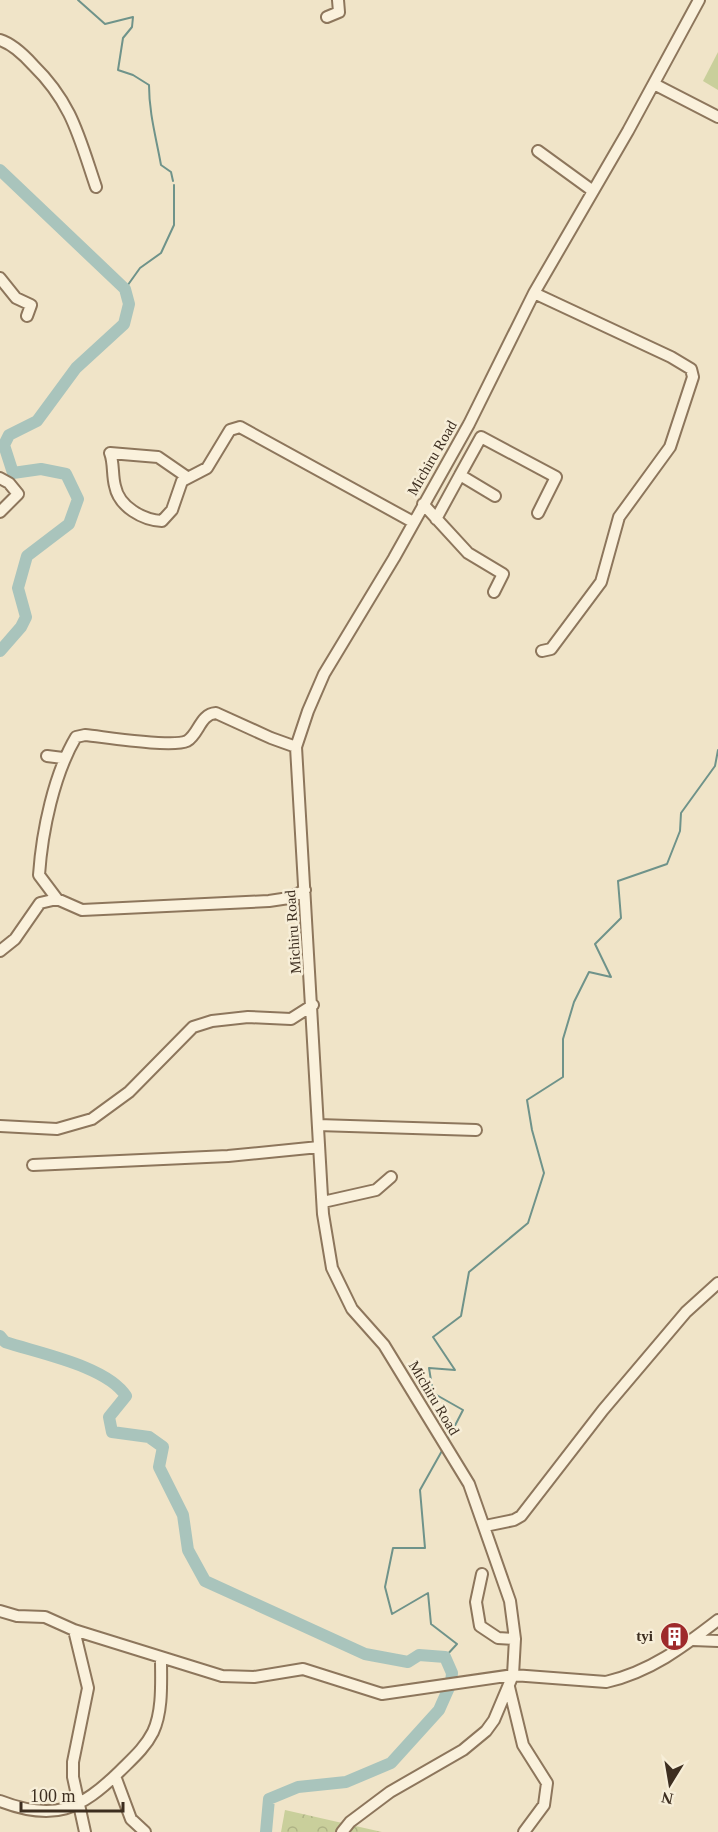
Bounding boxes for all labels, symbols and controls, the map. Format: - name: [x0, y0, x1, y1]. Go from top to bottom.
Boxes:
- street label: Michiru Road: [404, 417, 460, 498]
- street label: Michiru Road: [282, 889, 304, 974]
- street label: Michiru Road: [406, 1358, 463, 1438]
- building icon: tyi: [658, 1620, 690, 1652]
- place label: tyi: [636, 1628, 653, 1644]
- north arrow: [640, 1754, 700, 1814]
- scale bar: [21, 1775, 123, 1813]
- text: 100 m: [30, 1786, 76, 1806]
- text: N: [660, 1789, 675, 1808]

